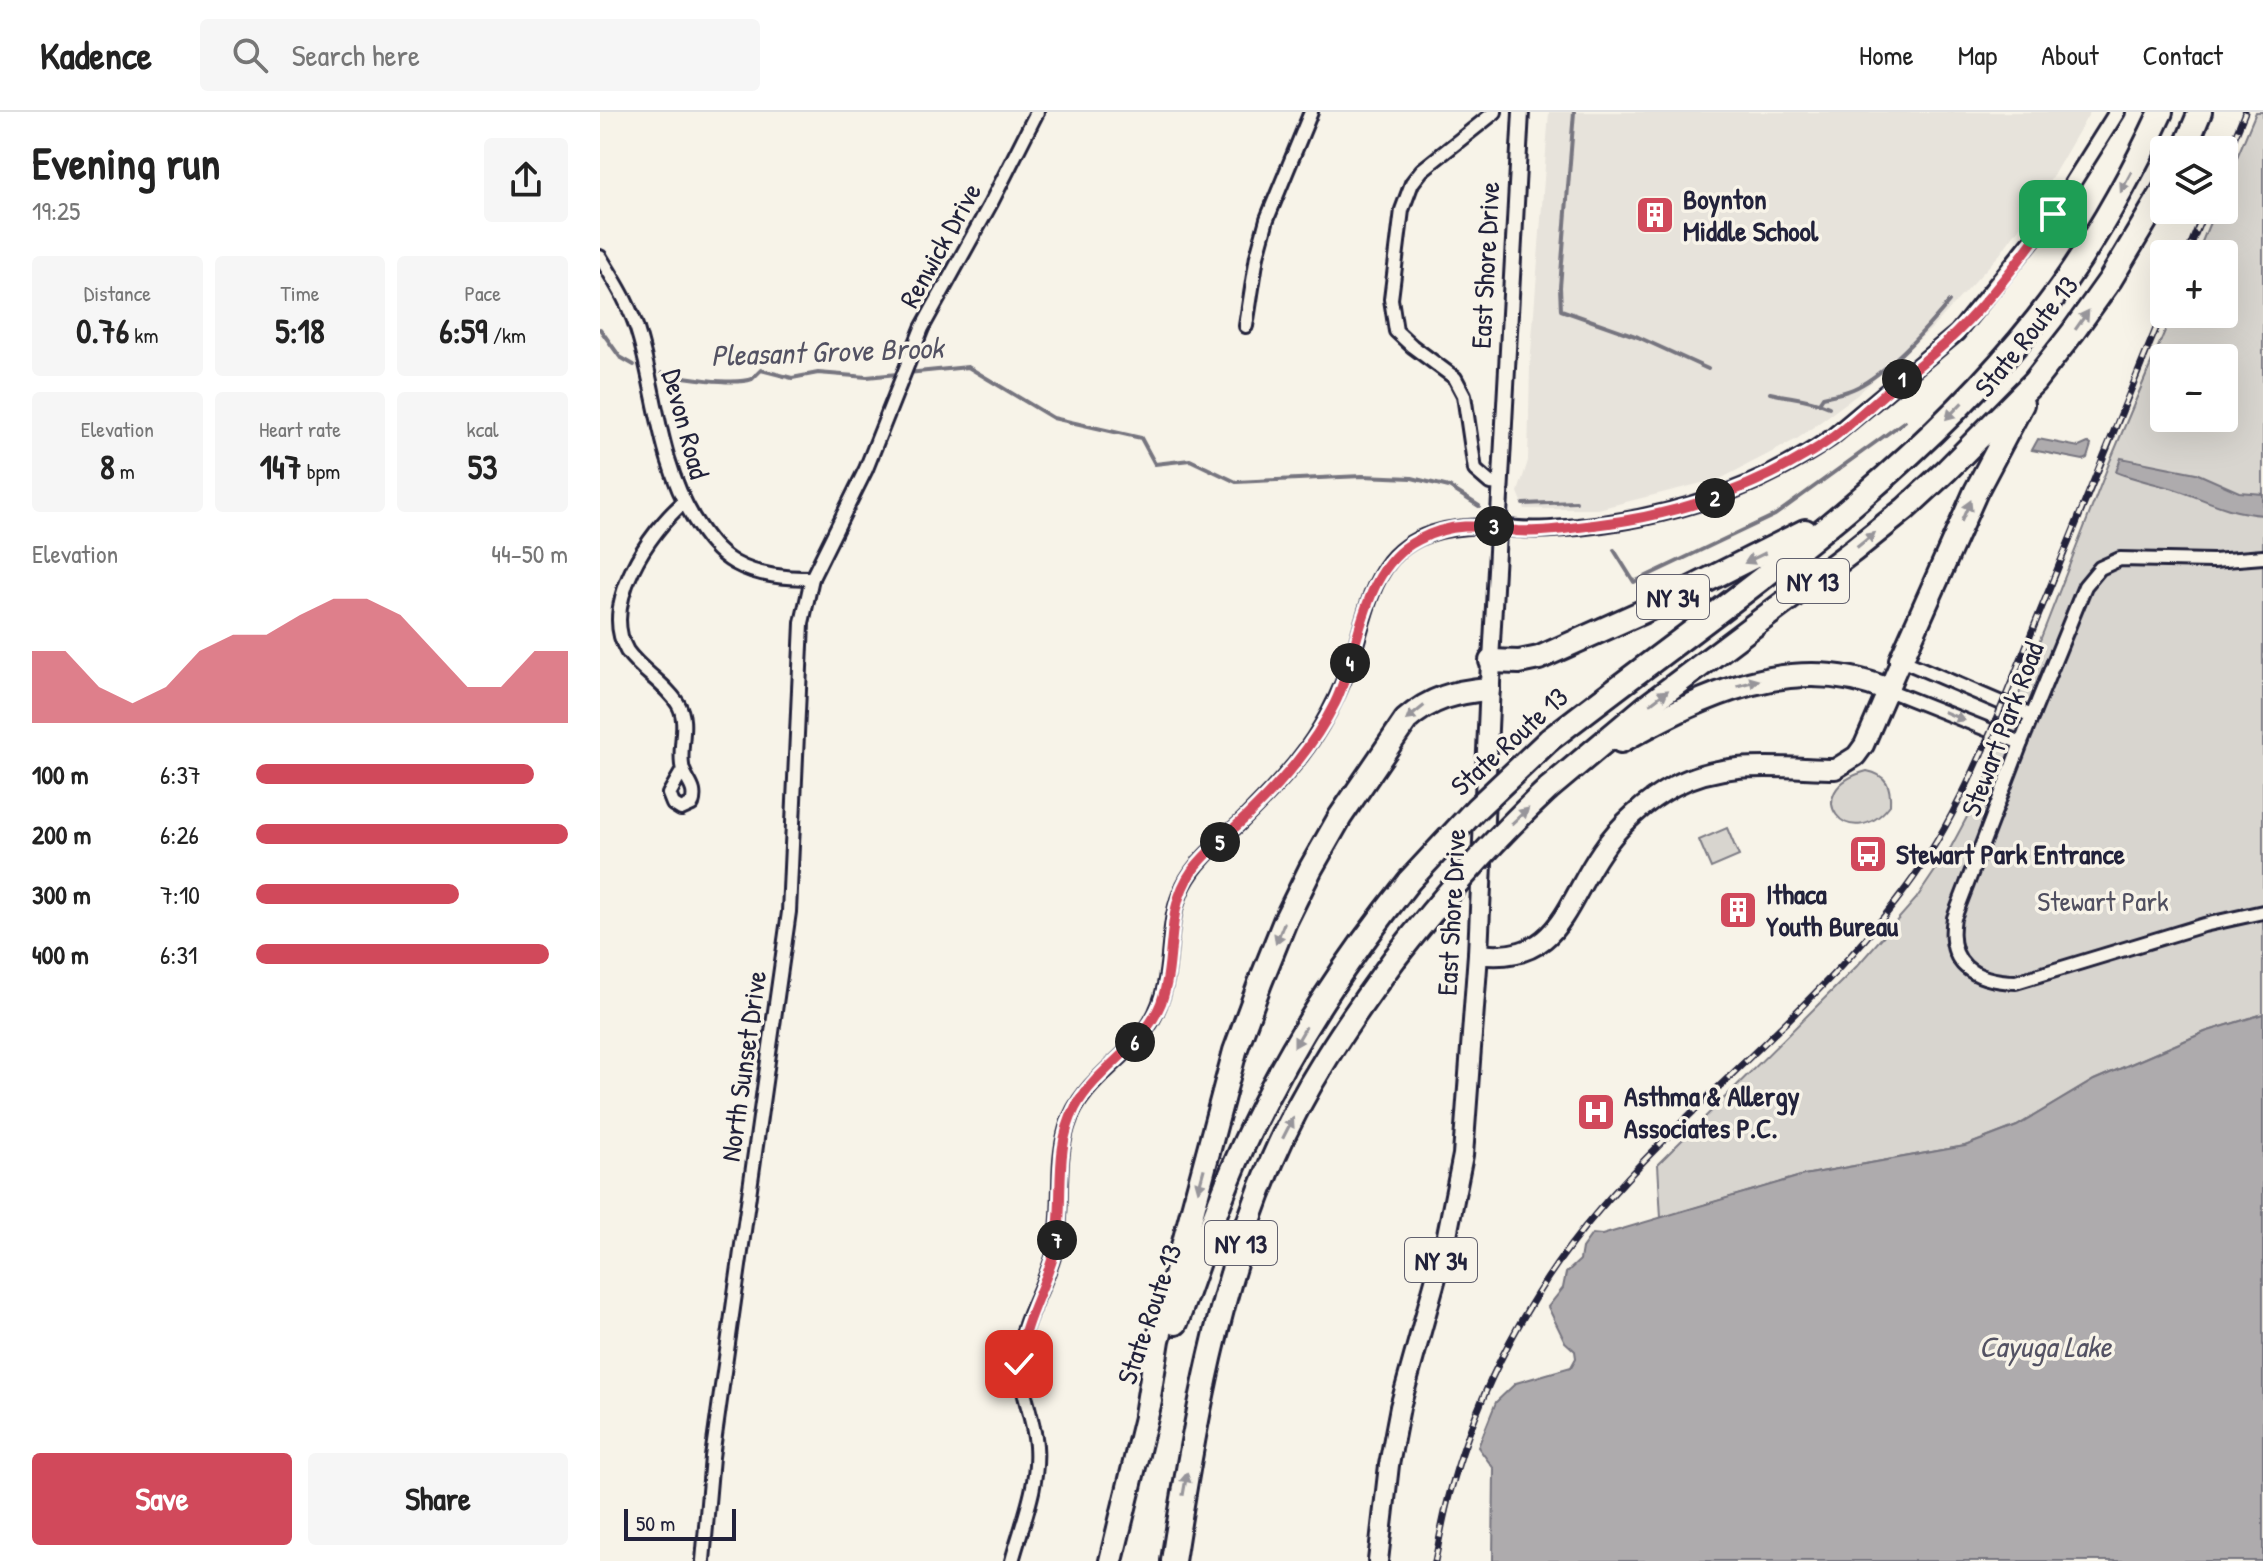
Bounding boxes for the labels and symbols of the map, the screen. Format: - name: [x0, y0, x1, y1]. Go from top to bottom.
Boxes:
- one-way arrow: [2119, 170, 2133, 193]
- street label: Renwick Drive: [890, 176, 990, 314]
- place label: Boynton Middle School: [1683, 180, 1819, 250]
- pin: [2019, 180, 2087, 248]
- street label: East Shore Drive: [1462, 181, 1508, 349]
- building icon: Boynton Middle School: [1634, 194, 1676, 236]
- street label: State Route 13: [1965, 267, 2087, 405]
- one-way arrow: [2074, 309, 2089, 330]
- water label: Pleasant Grove Brook: [710, 327, 946, 375]
- pin: 1: [1882, 359, 1922, 399]
- street label: Devon Road: [653, 365, 719, 483]
- one-way arrow: [1945, 401, 1963, 420]
- pin: 2: [1695, 478, 1735, 518]
- one-way arrow: [1960, 500, 1973, 523]
- pin: 3: [1474, 506, 1514, 546]
- one-way arrow: [1856, 532, 1876, 549]
- one-way arrow: [1743, 551, 1766, 564]
- road number: NY 13: [1777, 559, 1849, 603]
- road number: NY 34: [1637, 575, 1709, 619]
- street label: Stewart Park Road: [1951, 636, 2053, 822]
- pin: 4: [1330, 643, 1370, 683]
- one-way arrow: [1736, 676, 1761, 688]
- street label: State Route 13: [1442, 678, 1576, 804]
- one-way arrow: [1648, 689, 1670, 705]
- one-way arrow: [1405, 704, 1426, 721]
- one-way arrow: [1943, 710, 1966, 723]
- one-way arrow: [1510, 807, 1529, 825]
- pin: 5: [1200, 822, 1240, 862]
- street label: East Shore Drive: [1428, 828, 1474, 996]
- bus stop icon: Stewart Park Entrance: [1847, 833, 1889, 875]
- place label: Stewart Park Entrance: [1896, 835, 2126, 873]
- place label: Ithaca Youth Bureau: [1766, 875, 1899, 945]
- park label: Stewart Park: [2037, 882, 2169, 920]
- building icon: Ithaca Youth Bureau: [1717, 889, 1759, 931]
- one-way arrow: [1273, 921, 1286, 945]
- street label: North Sunset Drive: [711, 968, 775, 1164]
- pin: 6: [1115, 1022, 1155, 1062]
- one-way arrow: [1293, 1026, 1307, 1048]
- place label: Asthma & Allergy Associates P.C.: [1624, 1077, 1800, 1147]
- hospital icon: Asthma & Allergy Associates P.C.: [1575, 1091, 1617, 1133]
- one-way arrow: [1282, 1117, 1295, 1140]
- one-way arrow: [1194, 1169, 1207, 1193]
- pin: 7: [1037, 1220, 1077, 1260]
- road number: NY 13: [1205, 1221, 1277, 1265]
- road number: NY 34: [1405, 1238, 1477, 1282]
- street label: State Route 13: [1107, 1239, 1191, 1389]
- water label: Cayuga Lake: [1979, 1326, 2112, 1367]
- pin: [985, 1330, 1053, 1398]
- one-way arrow: [1179, 1471, 1192, 1496]
- scale bar: [624, 1505, 736, 1541]

